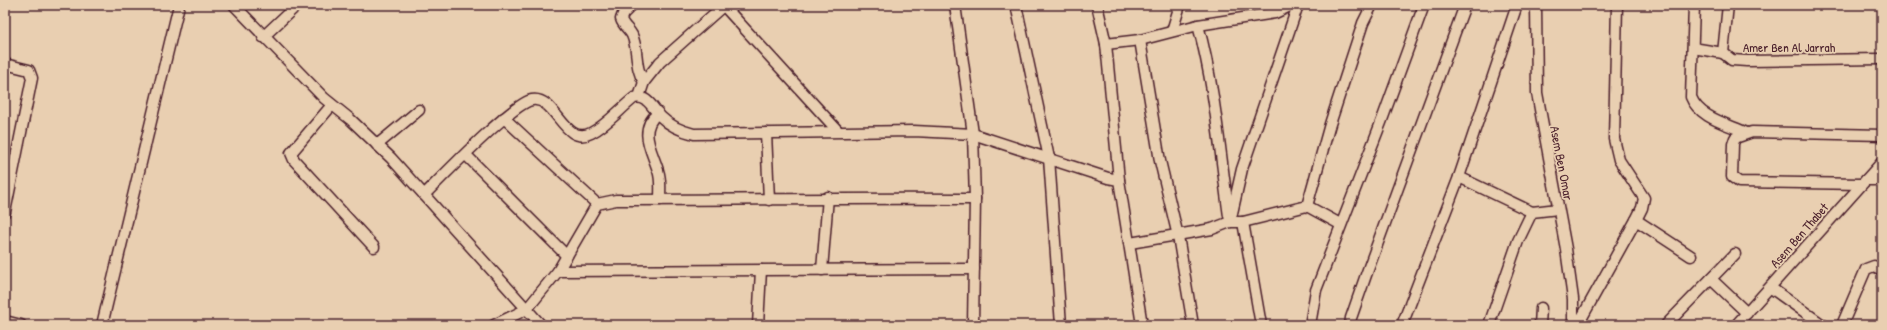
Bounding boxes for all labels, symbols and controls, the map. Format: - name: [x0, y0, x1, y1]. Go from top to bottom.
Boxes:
- street label: Amer Ben Al Jarrah: [1743, 38, 1836, 56]
- street label: Asem Ben Omar: [1546, 124, 1578, 202]
- street label: Asem Ben Thabet: [1766, 198, 1833, 271]

